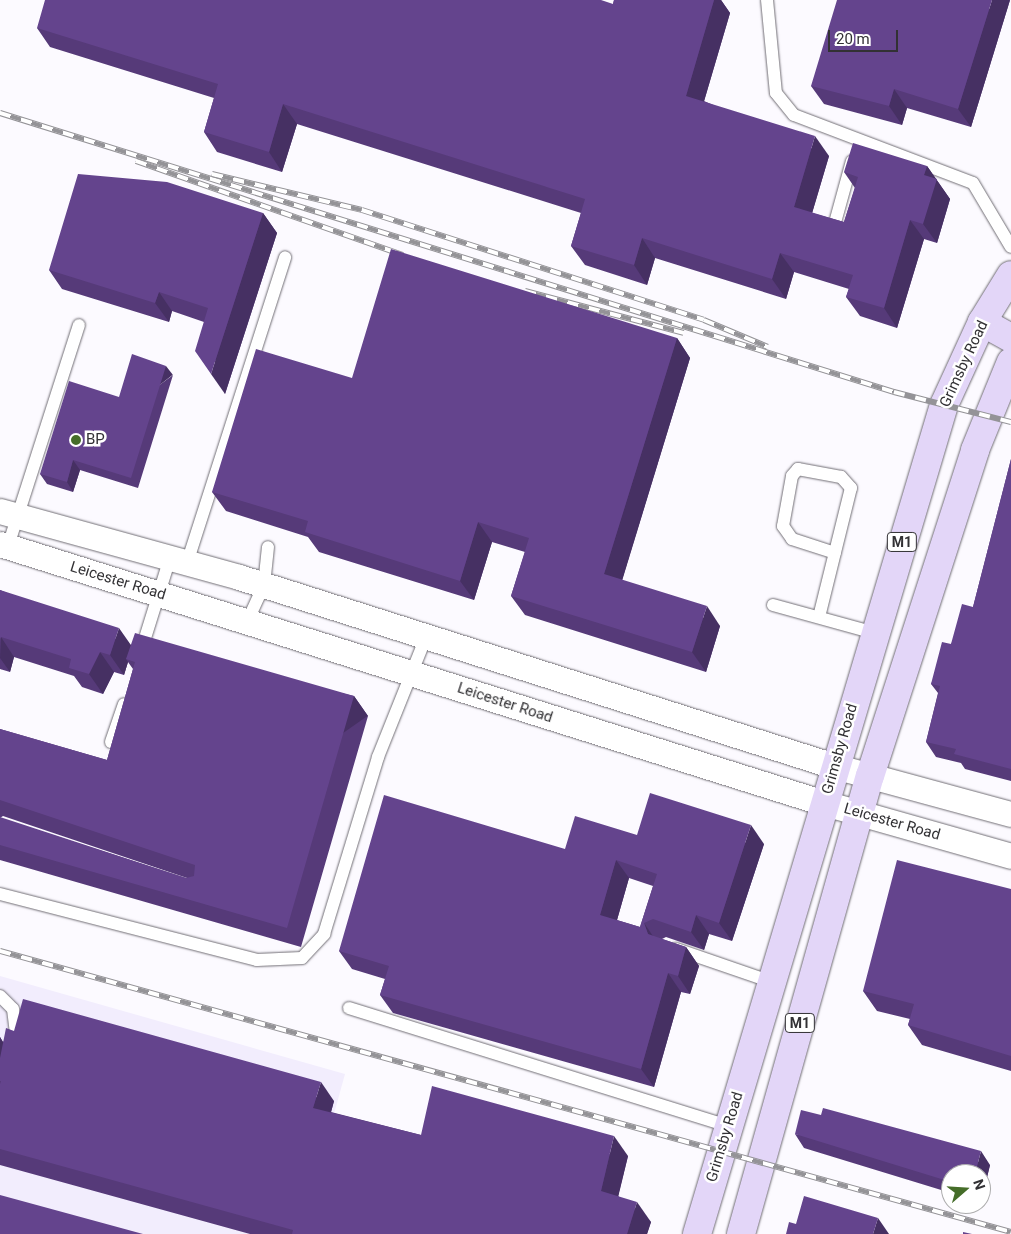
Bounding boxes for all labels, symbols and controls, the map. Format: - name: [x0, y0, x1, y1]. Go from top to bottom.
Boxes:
- scale bar: [831, 20, 901, 52]
- text: 20 m: [836, 30, 870, 48]
- street label: Grimsby Road: [936, 318, 992, 410]
- place label: BP: [86, 431, 105, 449]
- marker: BP: [70, 434, 82, 446]
- road number: M1: [886, 530, 918, 554]
- street label: Leicester Road: [68, 558, 168, 604]
- street label: Leicester Road: [455, 679, 555, 727]
- street label: Grimsby Road: [818, 702, 862, 796]
- street label: Leicester Road: [842, 800, 942, 844]
- road number: M1: [784, 1011, 816, 1034]
- street label: Grimsby Road: [703, 1090, 747, 1184]
- north arrow: [941, 1164, 991, 1214]
- text: N: [970, 1177, 988, 1192]

